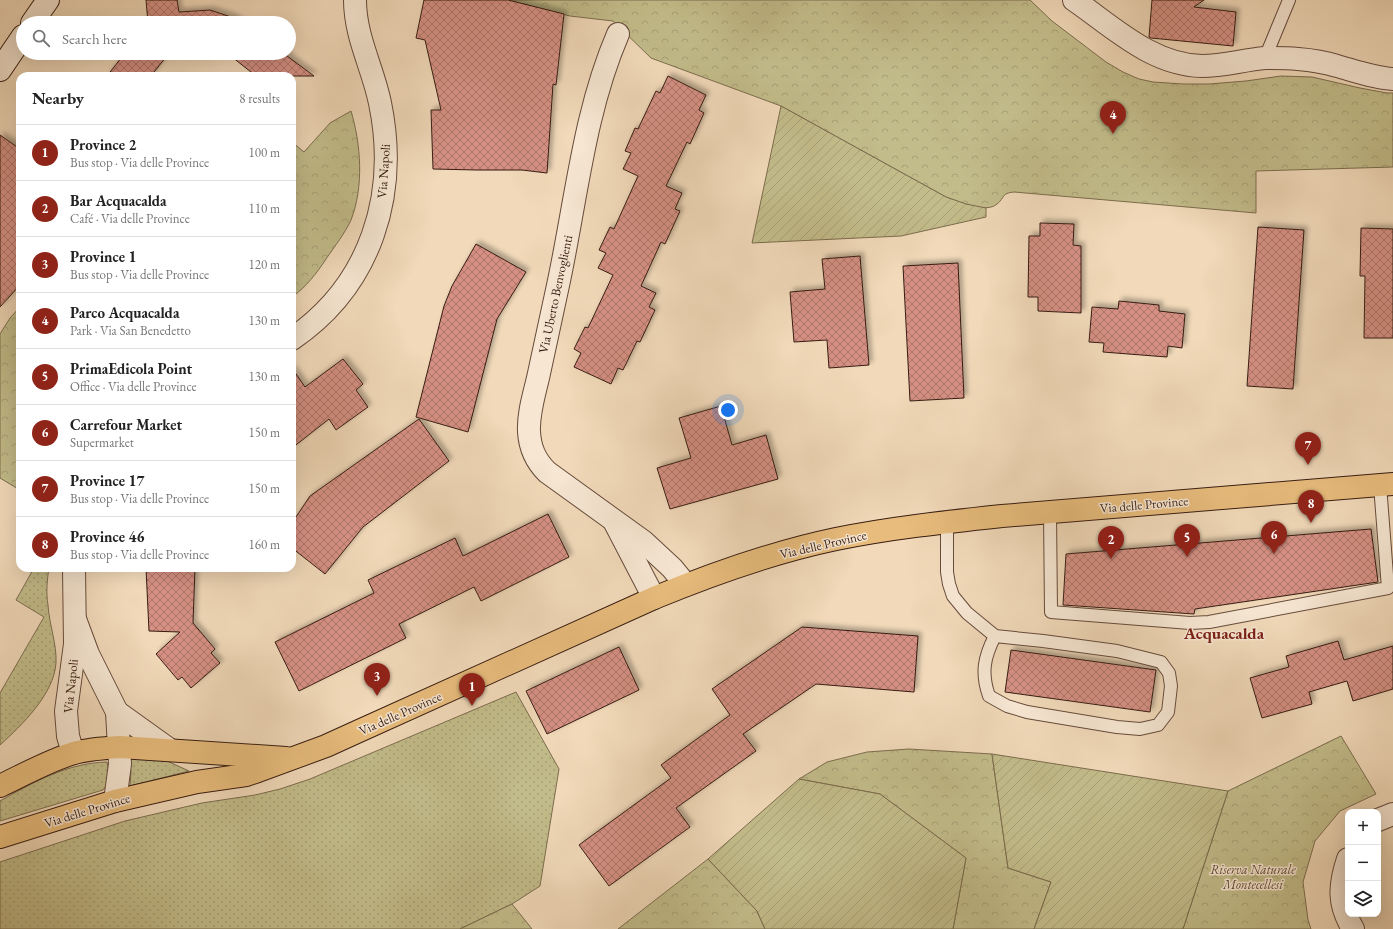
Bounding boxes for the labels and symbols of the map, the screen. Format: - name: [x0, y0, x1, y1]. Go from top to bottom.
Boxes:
- pin: 4: [1100, 101, 1126, 134]
- street label: Via Napoli: [373, 143, 394, 199]
- street label: Via Uberto Benvoglienti: [535, 233, 576, 355]
- your location: [718, 400, 738, 420]
- pin: 7: [1295, 432, 1321, 465]
- pin: 8: [1298, 490, 1324, 523]
- street label: Via delle Province: [1099, 492, 1189, 517]
- pin: 6: [1261, 521, 1287, 554]
- pin: 5: [1174, 524, 1200, 557]
- street label: Via delle Province: [778, 526, 868, 563]
- pin: 2: [1098, 526, 1124, 559]
- district label: Acquacalda: [1183, 622, 1265, 644]
- street label: Via Napoli: [59, 658, 82, 714]
- pin: 3: [364, 663, 390, 696]
- pin: 1: [459, 673, 485, 706]
- street label: Via delle Province: [356, 688, 444, 739]
- street label: Via delle Province: [42, 789, 132, 832]
- park label: Riserva Naturale Montecellesi: [1210, 861, 1296, 893]

